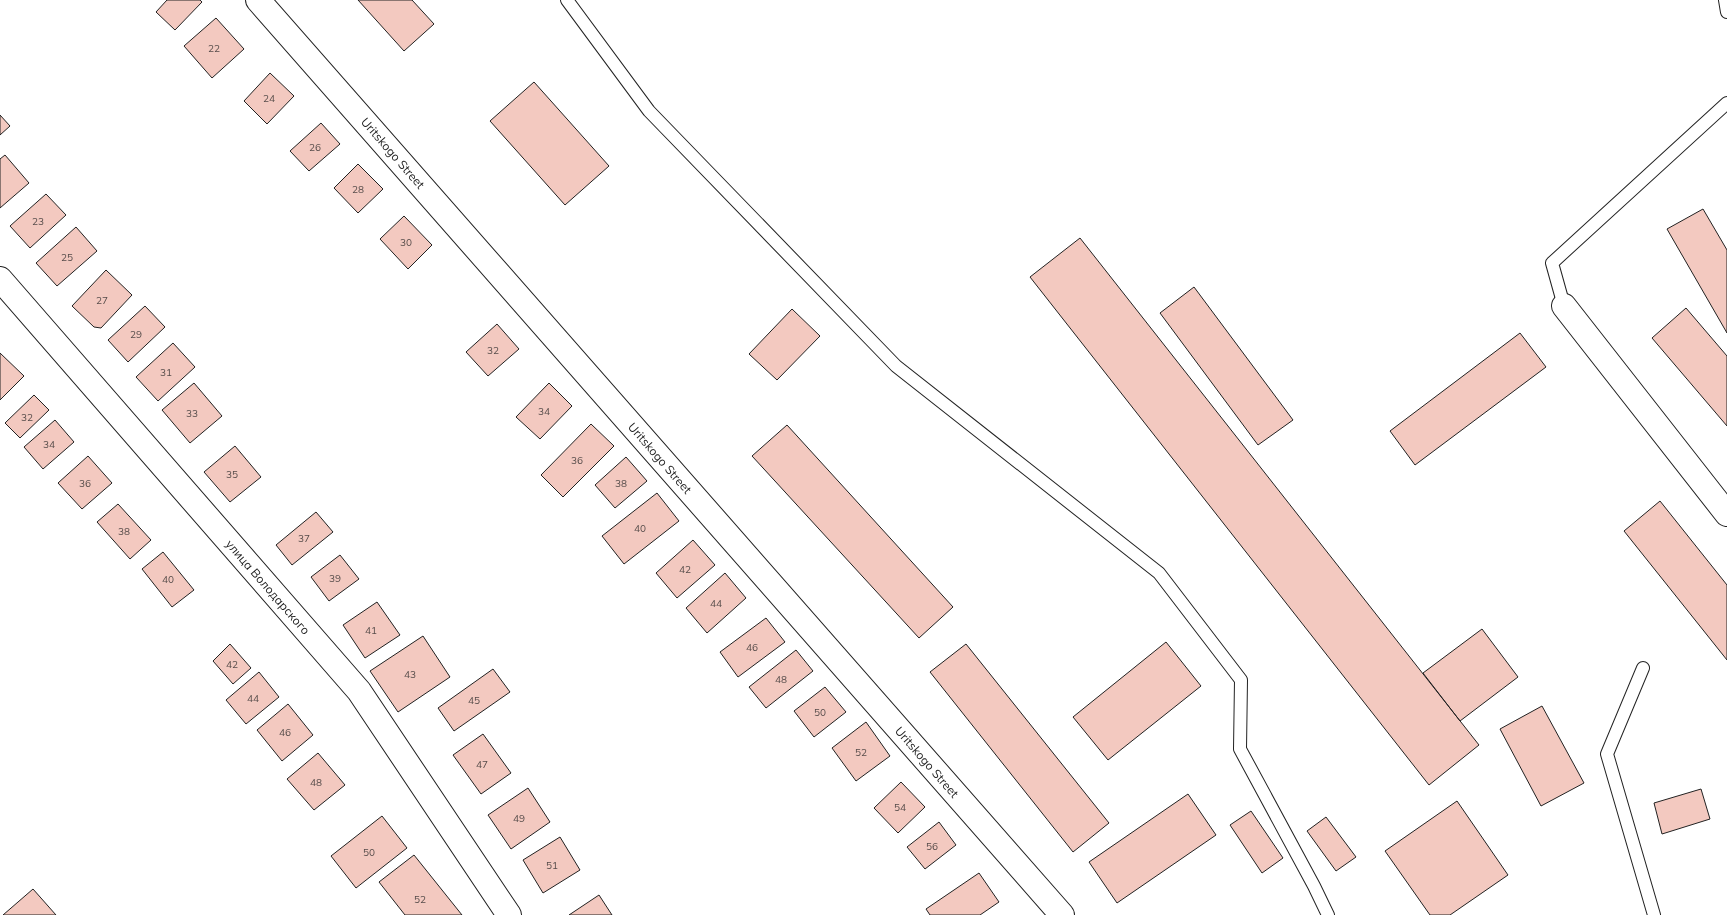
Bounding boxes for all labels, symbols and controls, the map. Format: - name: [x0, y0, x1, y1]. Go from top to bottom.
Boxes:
- house number: 22: [208, 42, 220, 55]
- house number: 24: [263, 92, 275, 105]
- street label: Uritskogo Street: [358, 114, 428, 192]
- house number: 26: [309, 141, 321, 154]
- house number: 28: [352, 183, 364, 196]
- house number: 23: [32, 215, 44, 228]
- house number: 30: [400, 236, 412, 249]
- house number: 25: [61, 251, 73, 264]
- house number: 27: [96, 294, 108, 307]
- house number: 29: [130, 328, 142, 341]
- house number: 32: [487, 344, 499, 357]
- house number: 31: [160, 366, 172, 379]
- house number: 34: [538, 405, 550, 418]
- house number: 33: [186, 407, 198, 420]
- house number: 32: [21, 411, 33, 424]
- street label: Uritskogo Street: [625, 419, 695, 497]
- house number: 34: [43, 438, 55, 451]
- house number: 36: [571, 454, 583, 467]
- house number: 35: [226, 468, 238, 481]
- house number: 36: [79, 477, 91, 490]
- house number: 38: [615, 477, 627, 490]
- house number: 40: [634, 522, 646, 535]
- house number: 38: [118, 525, 130, 538]
- house number: 37: [298, 532, 310, 545]
- street label: улица Володарского: [223, 536, 313, 638]
- house number: 42: [679, 563, 691, 576]
- house number: 39: [329, 572, 341, 585]
- house number: 40: [162, 573, 174, 586]
- house number: 44: [710, 597, 722, 610]
- house number: 41: [365, 624, 377, 637]
- house number: 46: [746, 641, 758, 654]
- house number: 42: [226, 658, 238, 671]
- house number: 43: [404, 668, 416, 681]
- house number: 48: [775, 673, 787, 686]
- house number: 44: [247, 692, 259, 705]
- house number: 45: [468, 694, 480, 707]
- house number: 50: [814, 706, 826, 719]
- street label: Uritskogo Street: [892, 723, 962, 801]
- house number: 46: [279, 726, 291, 739]
- house number: 52: [855, 746, 867, 759]
- house number: 47: [476, 758, 488, 771]
- house number: 48: [310, 776, 322, 789]
- house number: 54: [894, 801, 906, 814]
- house number: 49: [513, 812, 525, 825]
- house number: 56: [926, 840, 938, 853]
- house number: 50: [363, 846, 375, 859]
- house number: 51: [546, 859, 558, 872]
- house number: 52: [414, 893, 426, 906]

